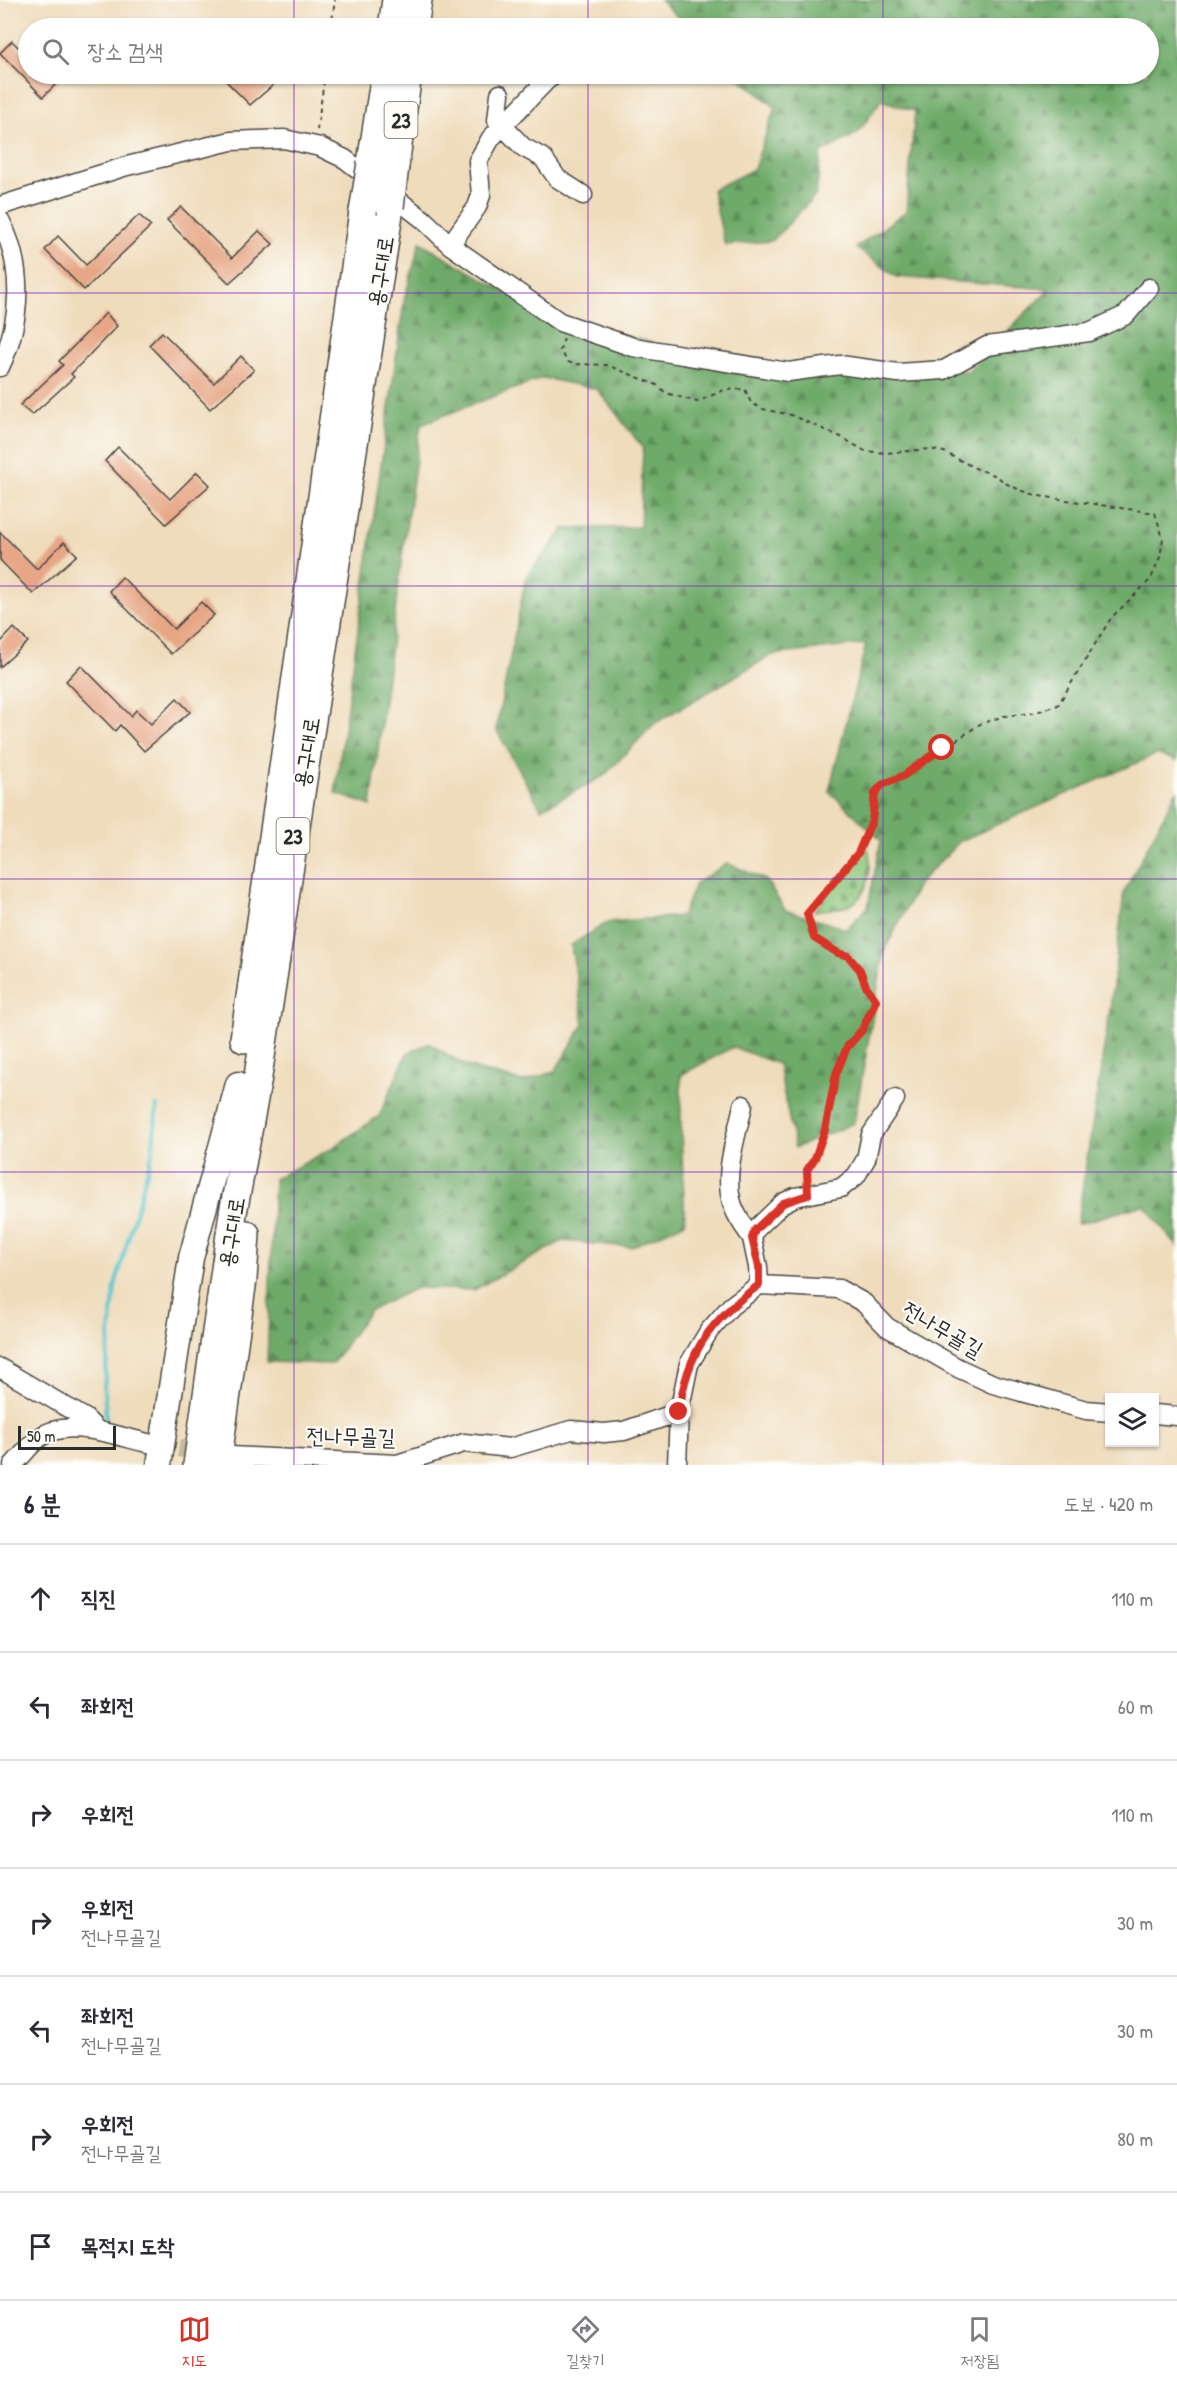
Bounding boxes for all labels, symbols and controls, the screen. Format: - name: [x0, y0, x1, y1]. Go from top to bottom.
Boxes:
- search box: [18, 18, 1159, 84]
- icon: search: [39, 35, 72, 68]
- text: 장소 검색: [87, 36, 163, 66]
- road number: 23: [384, 102, 418, 138]
- street label: 용구대로: [360, 234, 400, 308]
- street label: 용구대로: [286, 715, 326, 789]
- route start: [928, 734, 954, 760]
- road number: 23: [276, 818, 310, 854]
- street label: 용구대로: [211, 1195, 251, 1269]
- street label: 전나무골길: [897, 1294, 989, 1364]
- map controls: [1105, 1393, 1159, 1447]
- button: layers: [1105, 1393, 1159, 1447]
- route end: [665, 1398, 691, 1424]
- street label: 전나무골길: [306, 1420, 396, 1452]
- scale bar: [18, 1423, 116, 1450]
- text: 50 m: [27, 1425, 56, 1447]
- text: 6 분: [24, 1486, 61, 1521]
- text: 도보 · 420 m: [1064, 1490, 1153, 1517]
- icon: ahead: [24, 1582, 57, 1615]
- text: 직진: [81, 1583, 116, 1613]
- text: 110 m: [1111, 1585, 1153, 1612]
- icon: left: [24, 1690, 57, 1723]
- text: 좌회전: [81, 1691, 134, 1721]
- text: 60 m: [1118, 1693, 1153, 1720]
- icon: right: [24, 1798, 57, 1831]
- text: 우회전: [81, 1799, 134, 1829]
- text: 110 m: [1111, 1801, 1153, 1828]
- text: 우회전: [81, 1893, 134, 1923]
- icon: right: [24, 1906, 57, 1939]
- text: 30 m: [1117, 1909, 1153, 1936]
- text: 전나무골길: [81, 1923, 161, 1950]
- text: 좌회전: [81, 2001, 134, 2031]
- icon: left: [24, 2014, 57, 2047]
- text: 30 m: [1117, 2017, 1153, 2044]
- text: 전나무골길: [81, 2031, 161, 2058]
- text: 우회전: [81, 2109, 134, 2139]
- icon: right: [24, 2122, 57, 2155]
- text: 80 m: [1117, 2125, 1153, 2152]
- text: 전나무골길: [81, 2139, 161, 2166]
- icon: arrive: [24, 2230, 57, 2263]
- text: 목적지 도착: [81, 2231, 175, 2261]
- tab: 지도: [178, 2313, 211, 2371]
- tab: 길찾기: [566, 2313, 605, 2371]
- tab: 저장됨: [961, 2313, 999, 2371]

